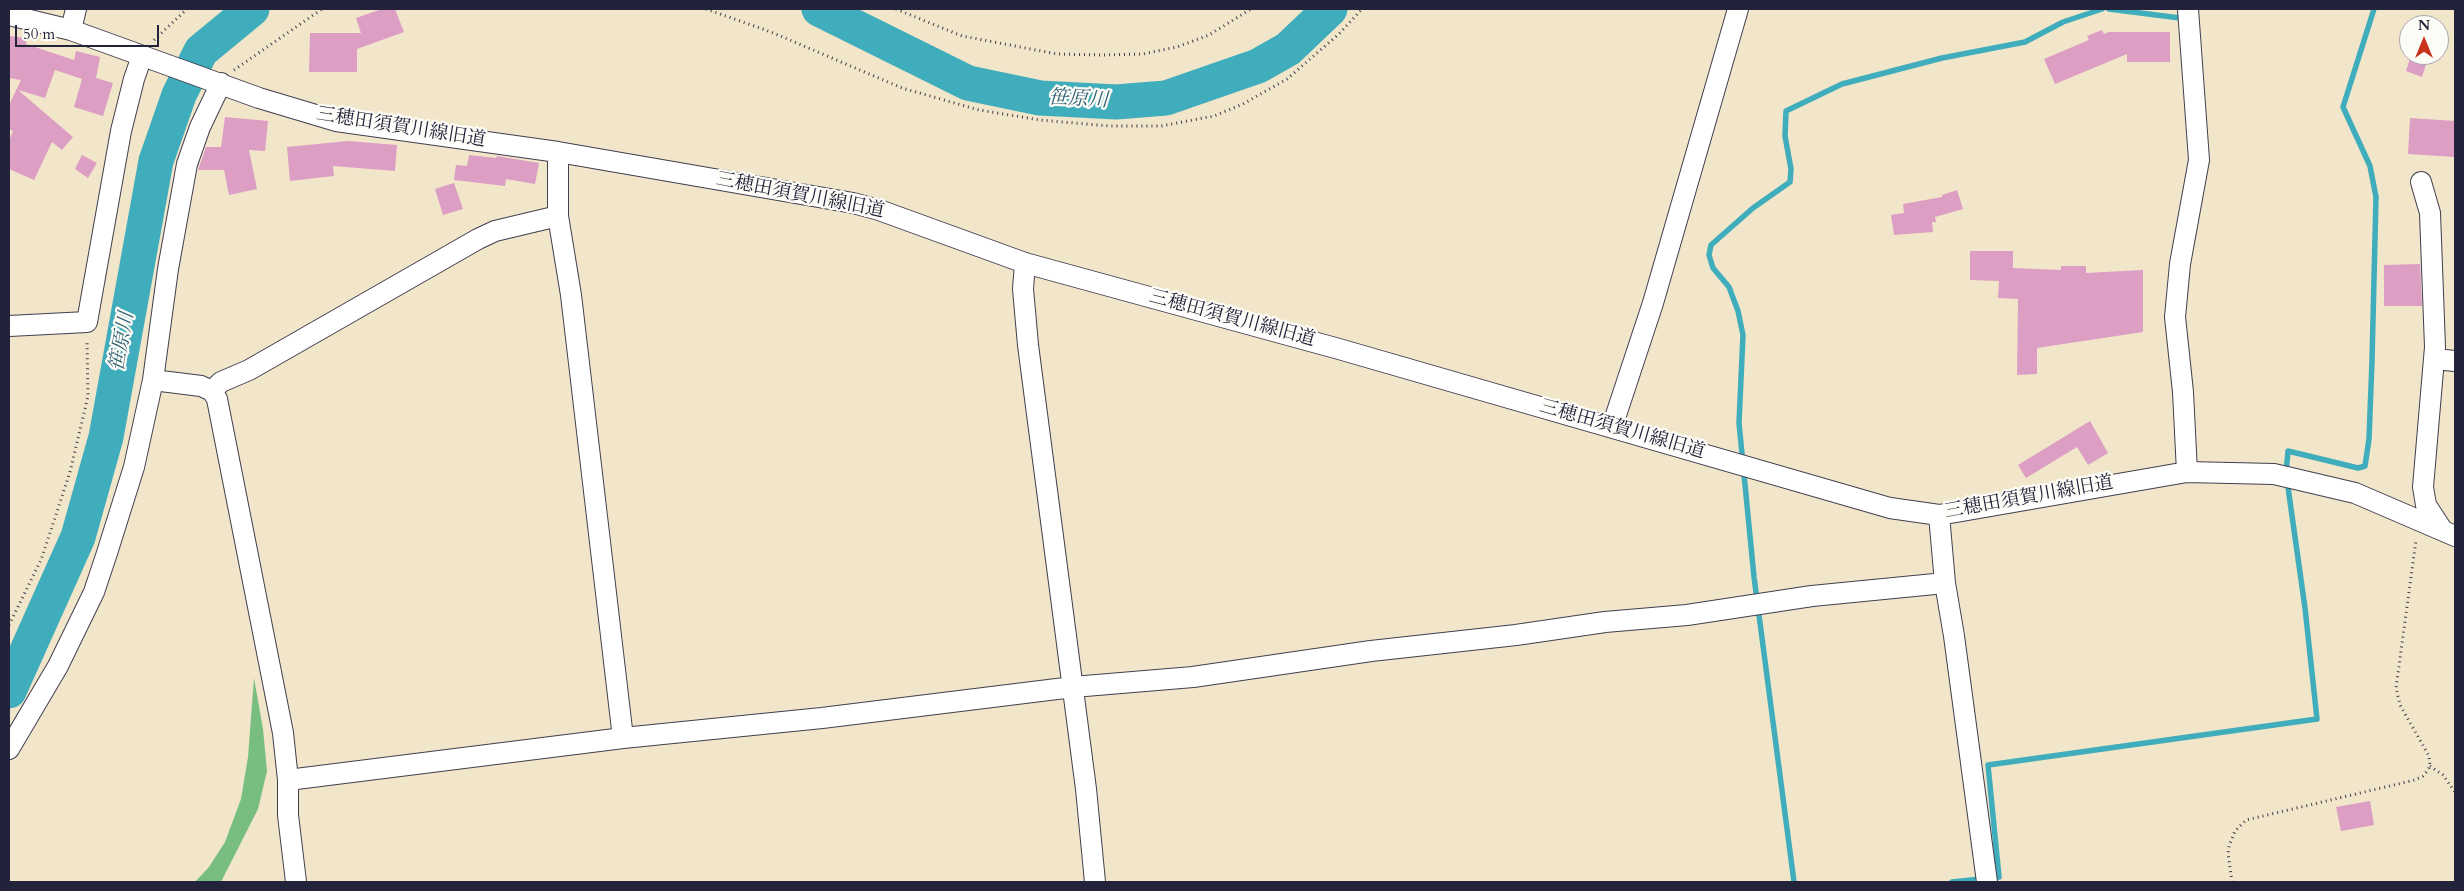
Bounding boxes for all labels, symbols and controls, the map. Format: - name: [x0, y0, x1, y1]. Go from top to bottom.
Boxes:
- scale bar: [18, 15, 161, 47]
- north arrow: [2399, 15, 2449, 65]
- text: N: [2418, 16, 2430, 35]
- text: 50 m: [23, 24, 55, 44]
- water label: 笹原川: [1047, 86, 1109, 114]
- street label: 三穂田須賀川線旧道: [315, 103, 487, 153]
- street label: 三穂田須賀川線旧道: [714, 168, 886, 224]
- street label: 三穂田須賀川線旧道: [1146, 286, 1318, 352]
- water label: 笹原川: [106, 310, 140, 374]
- street label: 三穂田須賀川線旧道: [1537, 395, 1707, 465]
- street label: 三穂田須賀川線旧道: [1943, 472, 2115, 524]

